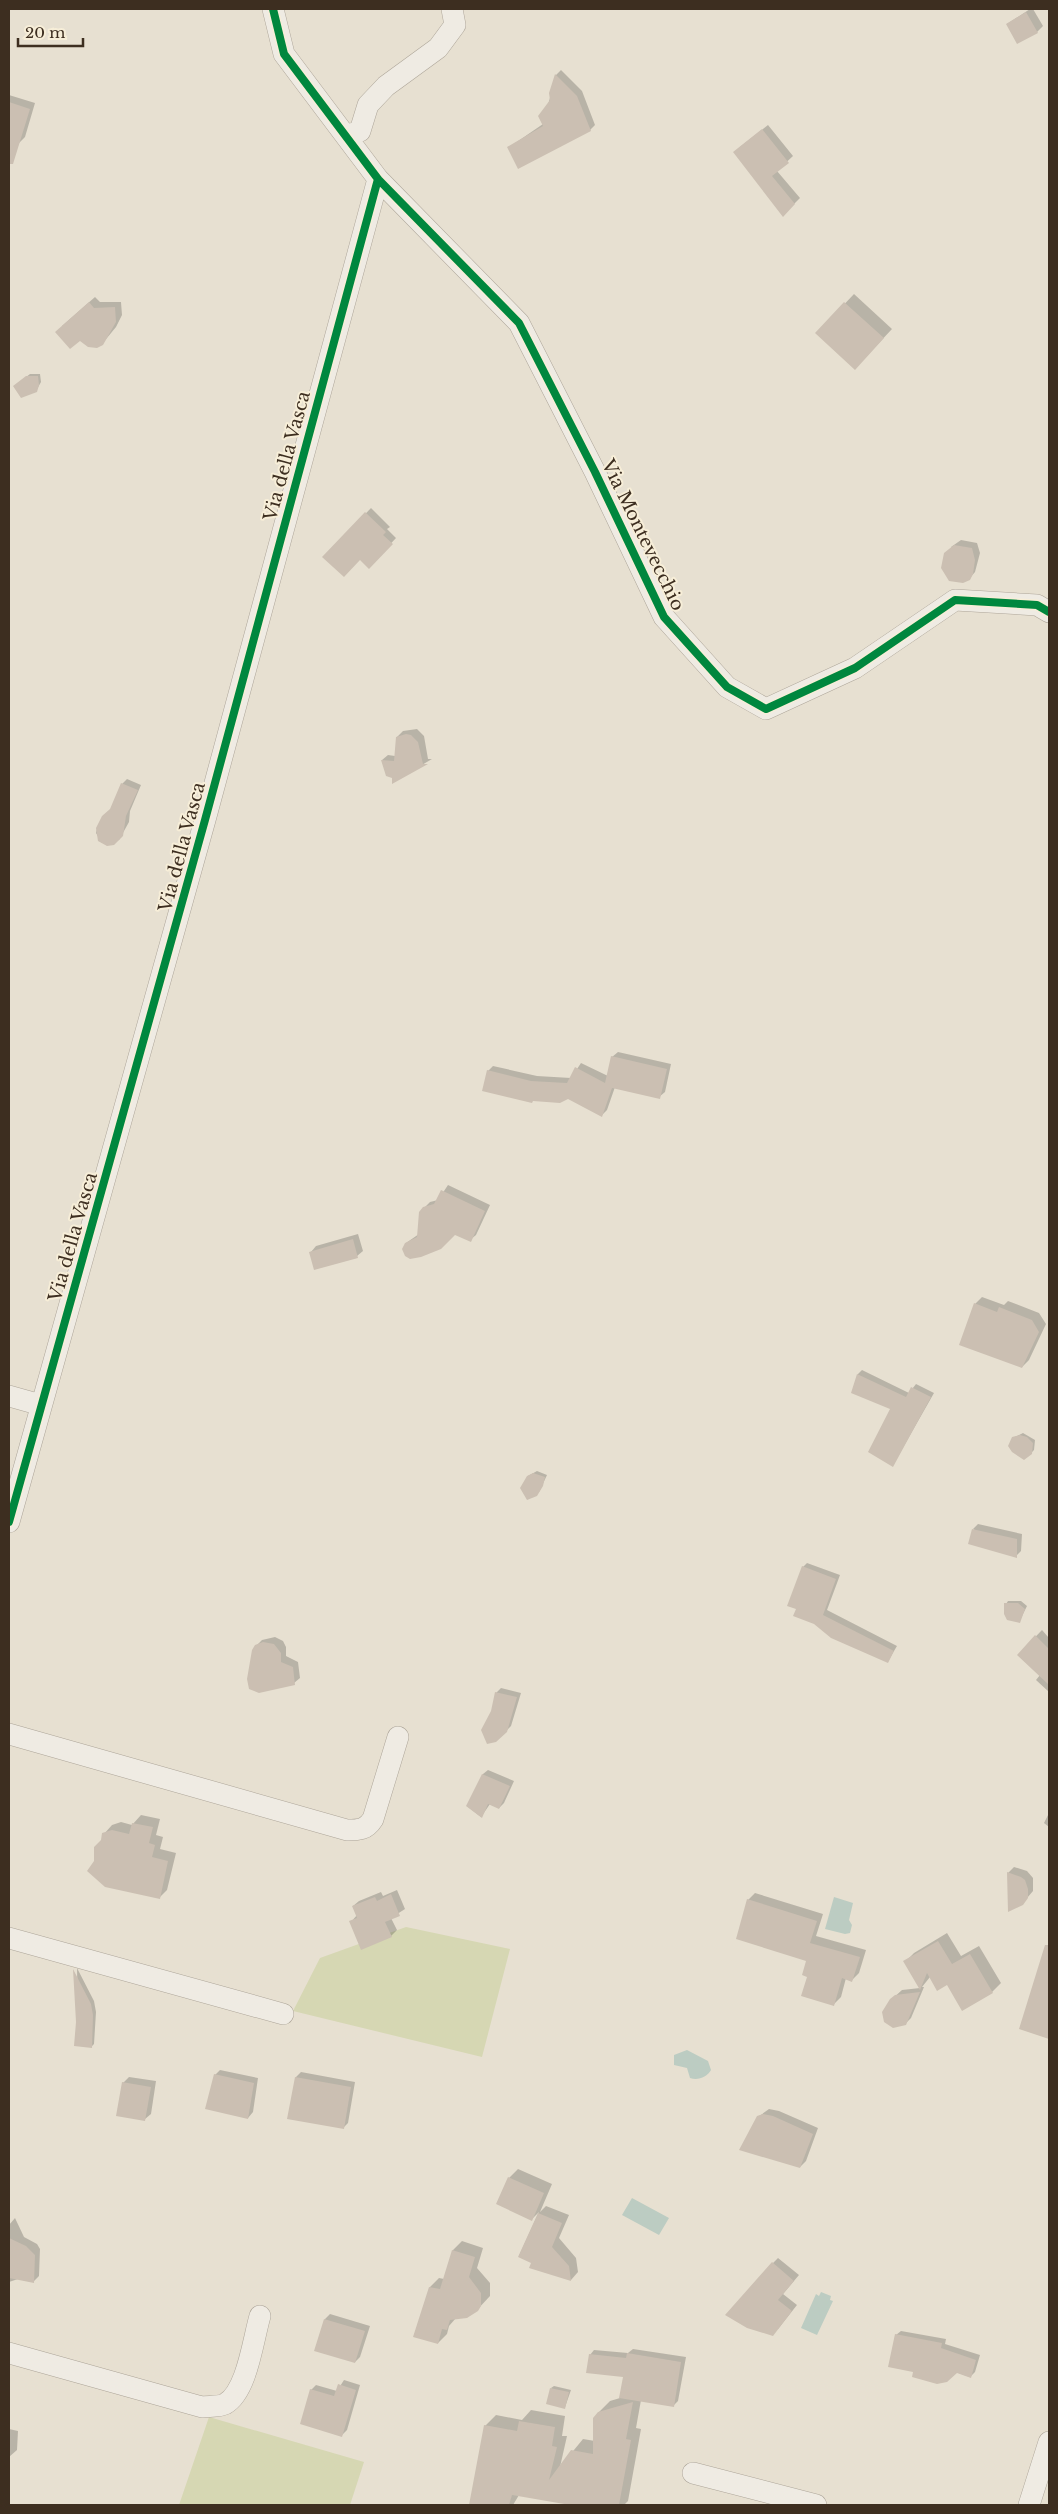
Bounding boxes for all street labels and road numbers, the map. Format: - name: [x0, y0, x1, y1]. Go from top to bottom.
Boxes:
- street label: Via della Vasca: [259, 389, 315, 524]
- street label: Via Montevecchio: [596, 455, 689, 614]
- street label: Via della Vasca: [154, 780, 210, 915]
- street label: Via della Vasca: [44, 1170, 102, 1305]

